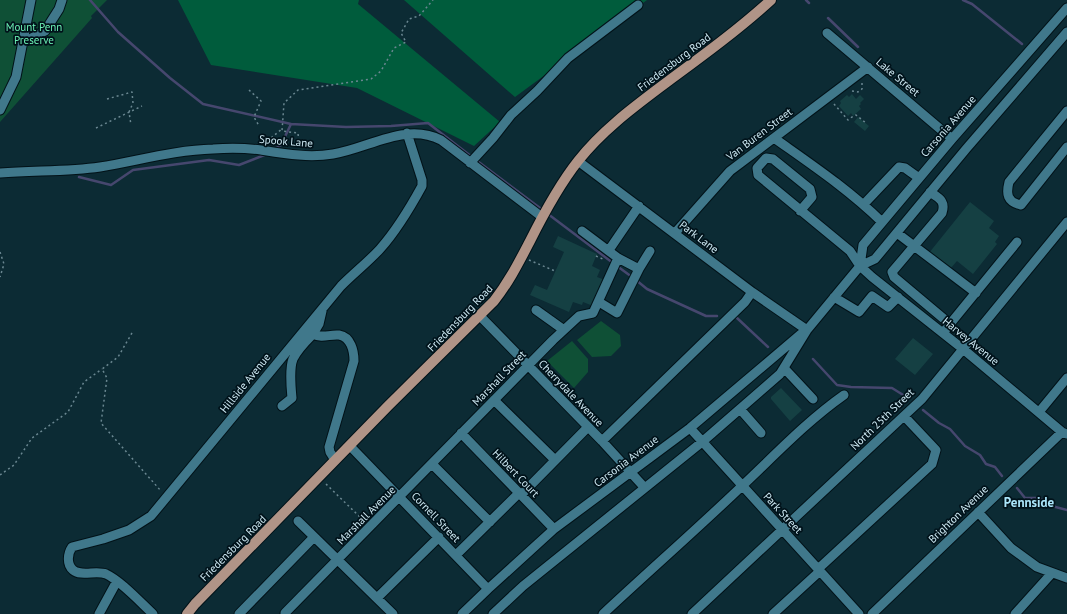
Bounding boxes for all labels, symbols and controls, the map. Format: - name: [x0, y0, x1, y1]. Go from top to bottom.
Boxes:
- park label: Mount Penn Preserve: [6, 20, 62, 47]
- street label: Friedensburg Road: [635, 30, 713, 94]
- street label: Lake Street: [873, 55, 923, 99]
- street label: Carsonia Avenue: [917, 92, 979, 160]
- street label: Van Buren Street: [723, 105, 795, 164]
- street label: Spook Lane: [258, 132, 314, 150]
- street label: Park Lane: [677, 218, 722, 256]
- street label: Friedensburg Road: [424, 281, 496, 354]
- street label: Harvey Avenue: [940, 314, 1002, 368]
- street label: Marshall Street: [469, 347, 529, 409]
- street label: Hillside Avenue: [217, 350, 274, 416]
- street label: Cherrydale Avenue: [536, 357, 607, 430]
- street label: North 25th Street: [847, 385, 917, 453]
- street label: Carsonia Avenue: [591, 432, 661, 490]
- street label: Hilbert Court: [490, 446, 543, 500]
- street label: Marshall Avenue: [334, 482, 399, 547]
- street label: Brighton Avenue: [925, 482, 991, 546]
- street label: Cornell Street: [409, 489, 464, 545]
- street label: Park Street: [761, 490, 806, 537]
- district label: Pennside: [1004, 494, 1055, 511]
- street label: Friedensburg Road: [197, 512, 269, 584]

